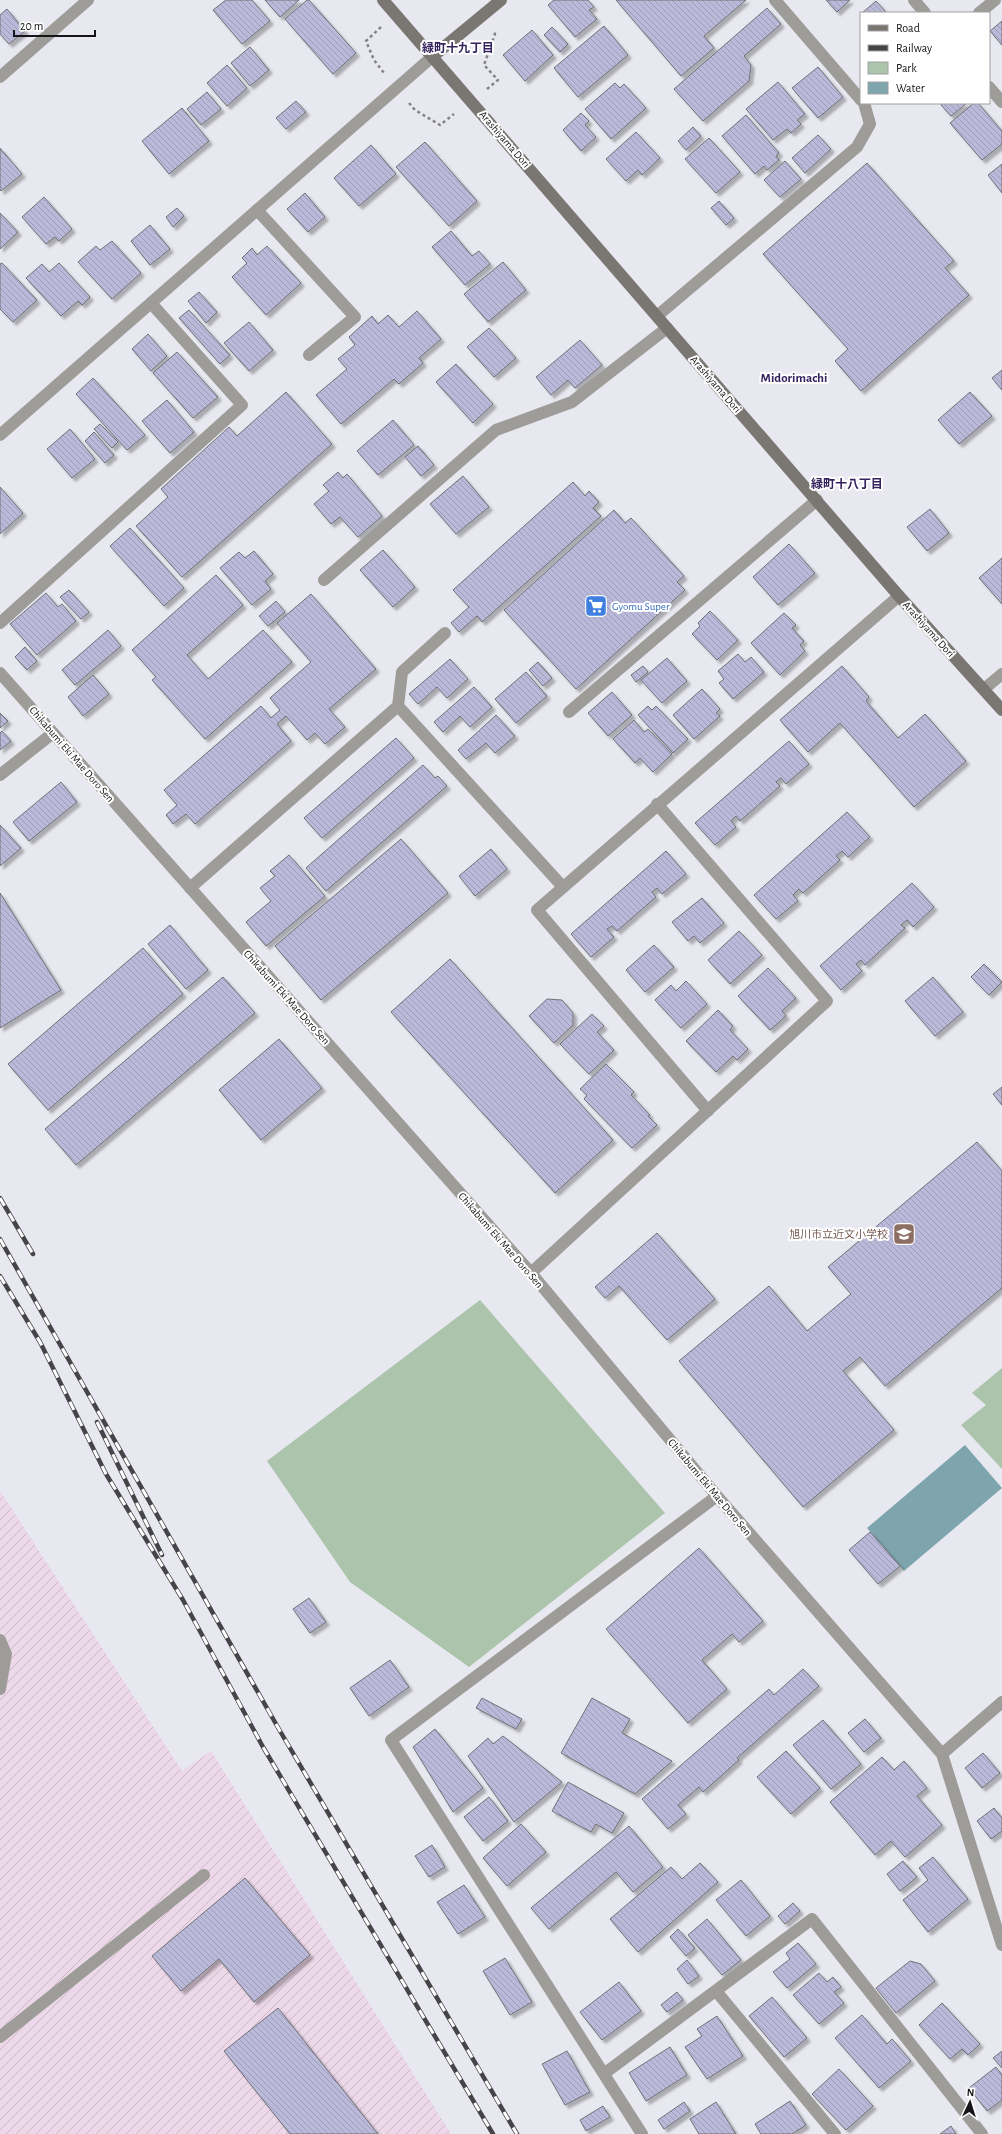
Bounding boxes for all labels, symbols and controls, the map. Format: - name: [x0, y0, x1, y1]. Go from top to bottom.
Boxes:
- scale bar: [14, 12, 95, 38]
- legend: [860, 12, 990, 104]
- text: 20 m: [20, 20, 43, 32]
- text: Road: [896, 22, 920, 34]
- district label: 緑町十九丁目: [422, 41, 494, 54]
- text: Railway: [896, 42, 932, 55]
- text: Park: [896, 62, 917, 74]
- text: Water: [896, 82, 925, 94]
- street label: Arashiyama Dori: [477, 109, 532, 170]
- street label: Arashiyama Dori: [688, 354, 743, 415]
- district label: Midorimachi: [761, 372, 827, 385]
- district label: 緑町十八丁目: [811, 477, 883, 490]
- supermarket icon: Gyomu Super: [583, 593, 609, 619]
- street label: Arashiyama Dori: [901, 599, 956, 659]
- place label: Gyomu Super: [612, 601, 670, 612]
- street label: Chikabumi Eki Mae Doro Sen: [27, 704, 116, 804]
- street label: Chikabumi Eki Mae Doro Sen: [242, 948, 332, 1047]
- street label: Chikabumi Eki Mae Doro Sen: [456, 1190, 545, 1290]
- school or university icon: 旭川市立近文小学校: [891, 1221, 917, 1247]
- place label: 旭川市立近文小学校: [789, 1228, 888, 1240]
- street label: Chikabumi Eki Mae Doro Sen: [666, 1437, 753, 1538]
- north arrow: [950, 2082, 990, 2122]
- text: N: [966, 2087, 975, 2098]

